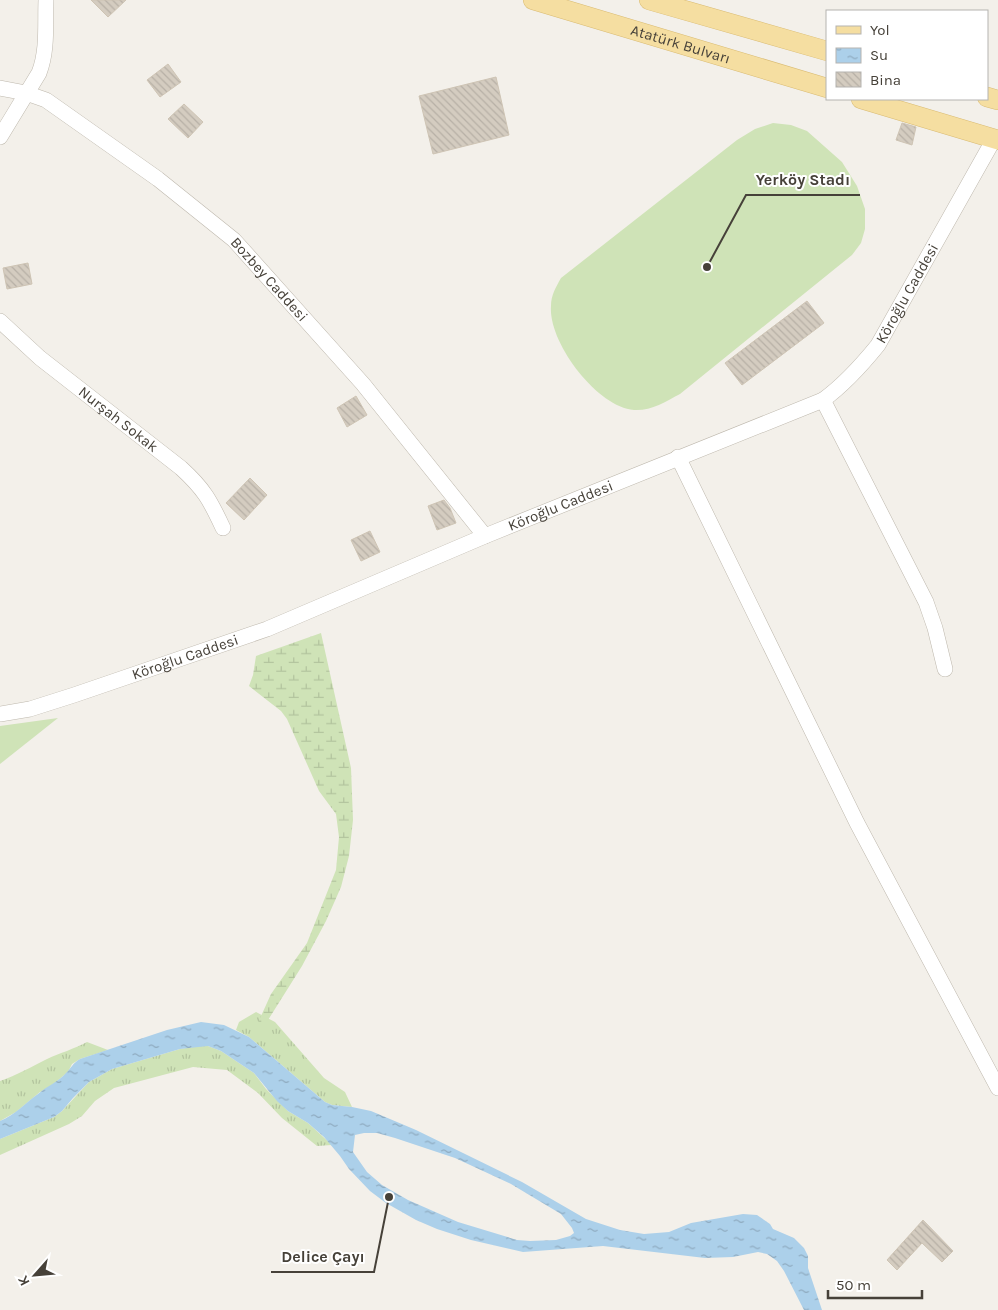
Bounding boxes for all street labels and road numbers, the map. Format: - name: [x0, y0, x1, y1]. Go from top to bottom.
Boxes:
- street label: Atatürk Bulvarı: [629, 21, 732, 68]
- street label: Bozbey Caddesi: [227, 233, 312, 325]
- street label: Köroğlu Caddesi: [872, 240, 942, 347]
- street label: Nurşah Sokak: [75, 383, 162, 456]
- street label: Köroğlu Caddesi: [505, 476, 616, 535]
- street label: Köroğlu Caddesi: [129, 630, 241, 684]

